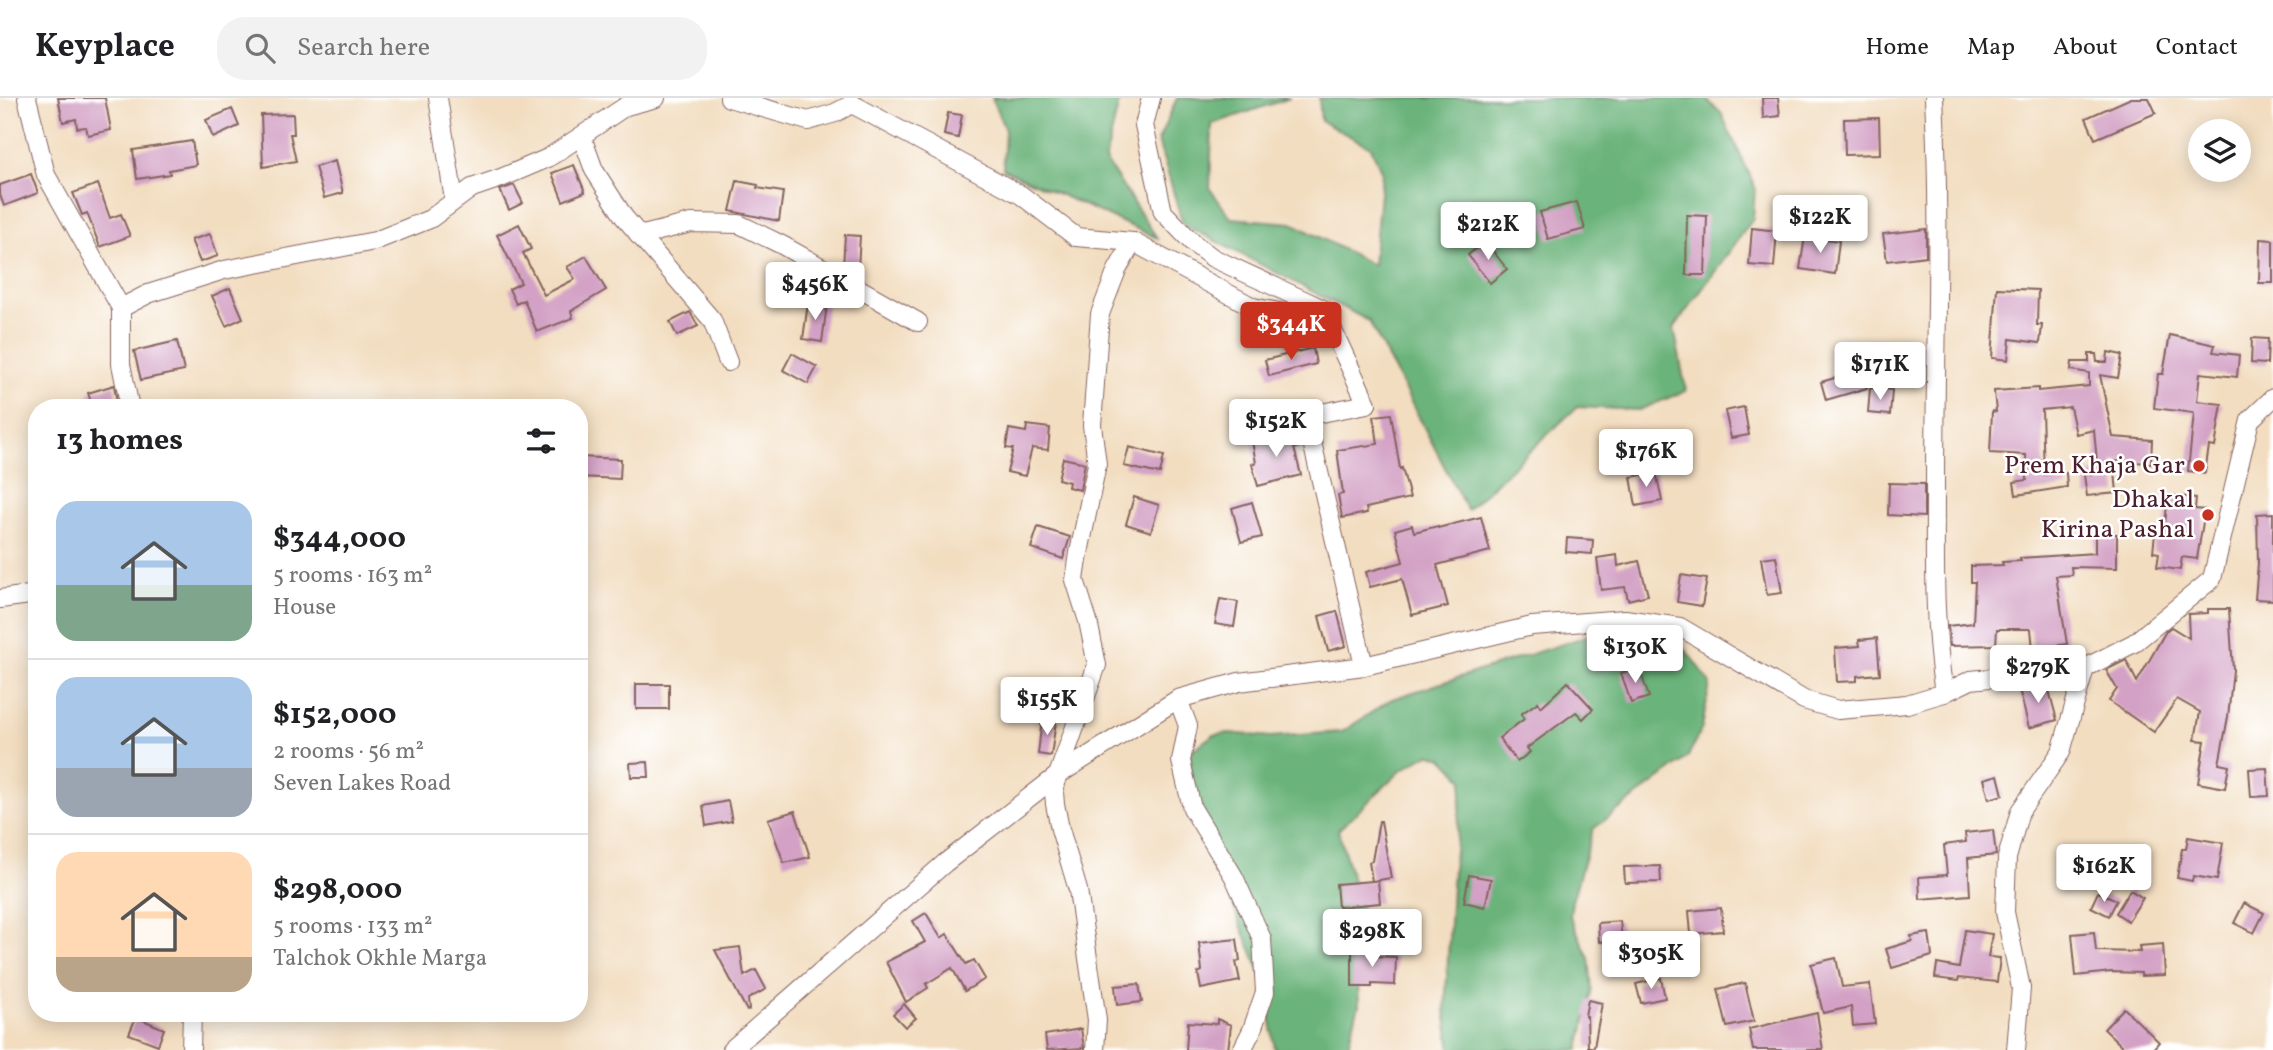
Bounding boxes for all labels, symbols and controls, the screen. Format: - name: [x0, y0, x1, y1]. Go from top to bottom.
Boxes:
- search box: [217, 17, 707, 80]
- text: Keyplace: [35, 25, 175, 71]
- icon: search: [241, 29, 279, 67]
- text: Search here: [297, 30, 430, 66]
- text: Home: [1865, 31, 1929, 65]
- text: Map: [1967, 31, 2015, 65]
- text: About: [2053, 31, 2118, 65]
- text: Contact: [2156, 31, 2238, 65]
- map controls: [2188, 119, 2251, 182]
- button: layers: [2188, 119, 2251, 182]
- pin: $122K: [1771, 195, 1869, 255]
- pin: $212K: [1439, 202, 1537, 262]
- text: $122K: [1789, 202, 1851, 234]
- text: $212K: [1457, 209, 1519, 241]
- pin: $456K: [766, 262, 864, 322]
- text: $456K: [782, 269, 848, 301]
- pin: $344K: [1242, 302, 1340, 362]
- text: $344K: [1256, 309, 1326, 341]
- pin: $171K: [1831, 342, 1929, 402]
- text: $171K: [1851, 349, 1909, 381]
- pin: $152K: [1227, 400, 1325, 459]
- text: $152K: [1245, 406, 1307, 438]
- text: 13 homes: [56, 420, 183, 462]
- icon: filters: [522, 422, 560, 460]
- pin: $176K: [1597, 430, 1695, 489]
- text: $176K: [1615, 436, 1677, 468]
- place label: Prem Khaja Gar: [2004, 448, 2185, 484]
- marker: Prem Khaja Gar: [2191, 458, 2207, 474]
- place label: Dhakal Kirina Pashal: [2041, 482, 2194, 548]
- marker: Dhakal Kirina Pashal: [2200, 507, 2216, 523]
- text: $344,000: [273, 518, 406, 560]
- icon: home: [112, 529, 196, 613]
- text: 5 rooms · 163 m²: [273, 560, 432, 592]
- text: House: [273, 592, 336, 624]
- pin: $130K: [1586, 626, 1684, 685]
- text: $130K: [1603, 632, 1667, 664]
- pin: $279K: [1989, 646, 2087, 705]
- text: $279K: [2006, 652, 2070, 684]
- pin: $155K: [998, 678, 1096, 737]
- text: $155K: [1017, 684, 1077, 716]
- text: $152,000: [273, 694, 397, 736]
- icon: home: [112, 705, 196, 789]
- text: 2 rooms · 56 m²: [273, 736, 424, 768]
- text: Seven Lakes Road: [273, 768, 451, 800]
- pin: $162K: [2055, 844, 2153, 904]
- text: $162K: [2072, 851, 2136, 883]
- text: $298,000: [273, 869, 402, 911]
- icon: home: [112, 880, 196, 964]
- pin: $298K: [1323, 910, 1421, 969]
- text: 5 rooms · 133 m²: [273, 911, 433, 943]
- text: $298K: [1339, 916, 1405, 948]
- pin: $305K: [1602, 932, 1700, 991]
- text: $305K: [1618, 938, 1684, 970]
- text: Talchok Okhle Marga: [273, 943, 487, 975]

